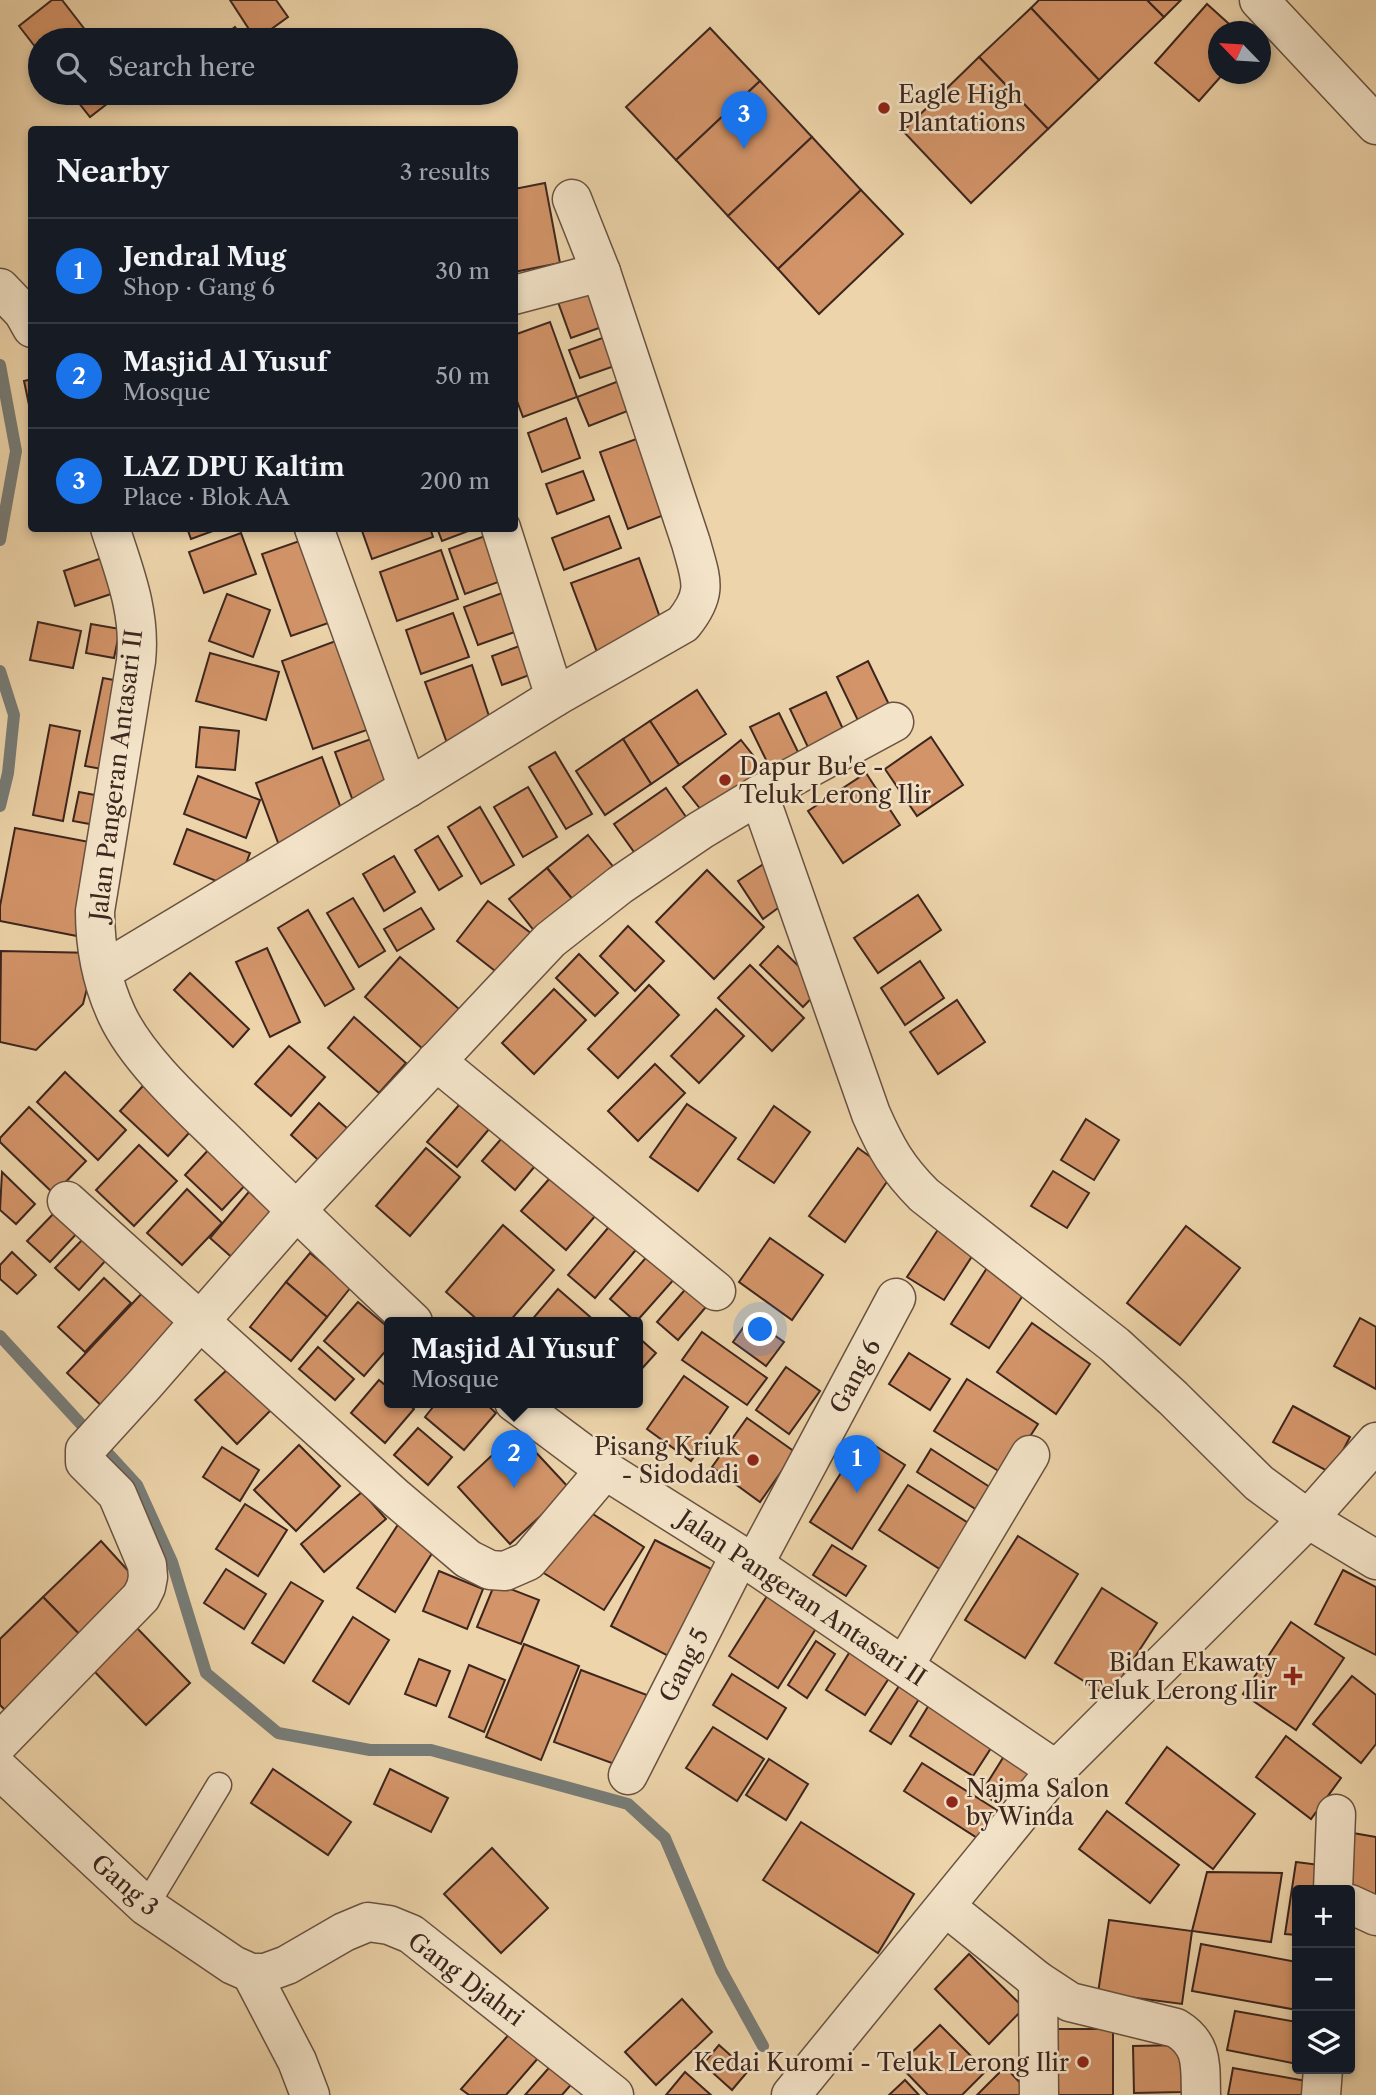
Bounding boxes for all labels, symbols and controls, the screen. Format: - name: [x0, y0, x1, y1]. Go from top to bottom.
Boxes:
- north arrow: [1208, 21, 1271, 84]
- search box: [28, 28, 518, 105]
- icon: search: [52, 48, 90, 86]
- text: Search here: [108, 51, 255, 83]
- place label: Eagle High Plantations: [898, 80, 1026, 137]
- pin: 3: [721, 91, 767, 149]
- marker: Eagle High Plantations: [876, 100, 892, 116]
- text: Nearby: [56, 153, 169, 190]
- text: 3 results: [400, 158, 490, 186]
- text: Jendral Mug: [123, 241, 286, 273]
- text: 1: [74, 257, 84, 285]
- text: 30 m: [435, 257, 490, 285]
- text: Shop · Gang 6: [123, 273, 275, 301]
- text: Masjid Al Yusuf: [123, 346, 328, 378]
- text: 2: [72, 362, 86, 390]
- text: 50 m: [435, 362, 490, 390]
- text: Mosque: [123, 378, 211, 406]
- text: LAZ DPU Kaltim: [123, 451, 345, 483]
- text: 3: [73, 467, 86, 495]
- text: 200 m: [420, 467, 490, 495]
- text: Place · Blok AA: [123, 483, 290, 511]
- street label: Jalan Pangeran Antasari II: [83, 628, 148, 926]
- place label: Dapur Bu'e - Teluk Lerong Ilir: [739, 752, 931, 809]
- marker: Dapur Bu'e - Teluk Lerong Ilir: [717, 772, 733, 788]
- your location: [743, 1312, 777, 1346]
- popup: [384, 1317, 643, 1408]
- text: Masjid Al Yusuf: [411, 1333, 616, 1365]
- street label: Gang 6: [823, 1334, 887, 1418]
- text: Mosque: [411, 1365, 499, 1393]
- pin: 2: [491, 1430, 537, 1488]
- place label: Pisang Kriuk - Sidodadi: [594, 1432, 740, 1489]
- pin: 1: [834, 1435, 880, 1493]
- marker: Pisang Kriuk - Sidodadi: [745, 1452, 761, 1468]
- street label: Jalan Pangeran Antasari II: [669, 1502, 932, 1692]
- street label: Gang 5: [653, 1623, 715, 1707]
- place label: Bidan Ekawaty Teluk Lerong Ilir: [1085, 1648, 1278, 1705]
- marker: Bidan Ekawaty Teluk Lerong Ilir: [1283, 1666, 1303, 1686]
- place label: Najma Salon by Winda: [966, 1774, 1110, 1831]
- marker: Najma Salon by Winda: [944, 1794, 960, 1810]
- street label: Gang 3: [86, 1848, 164, 1922]
- map controls: [1292, 1885, 1355, 2074]
- button: +: [1292, 1885, 1355, 1948]
- street label: Gang Djahri: [402, 1926, 530, 2032]
- button: −: [1292, 1948, 1355, 2011]
- button: layers: [1292, 2011, 1355, 2074]
- place label: Kedai Kuromi - Teluk Lerong Ilir: [694, 2048, 1069, 2077]
- marker: Kedai Kuromi - Teluk Lerong Ilir: [1075, 2054, 1091, 2070]

